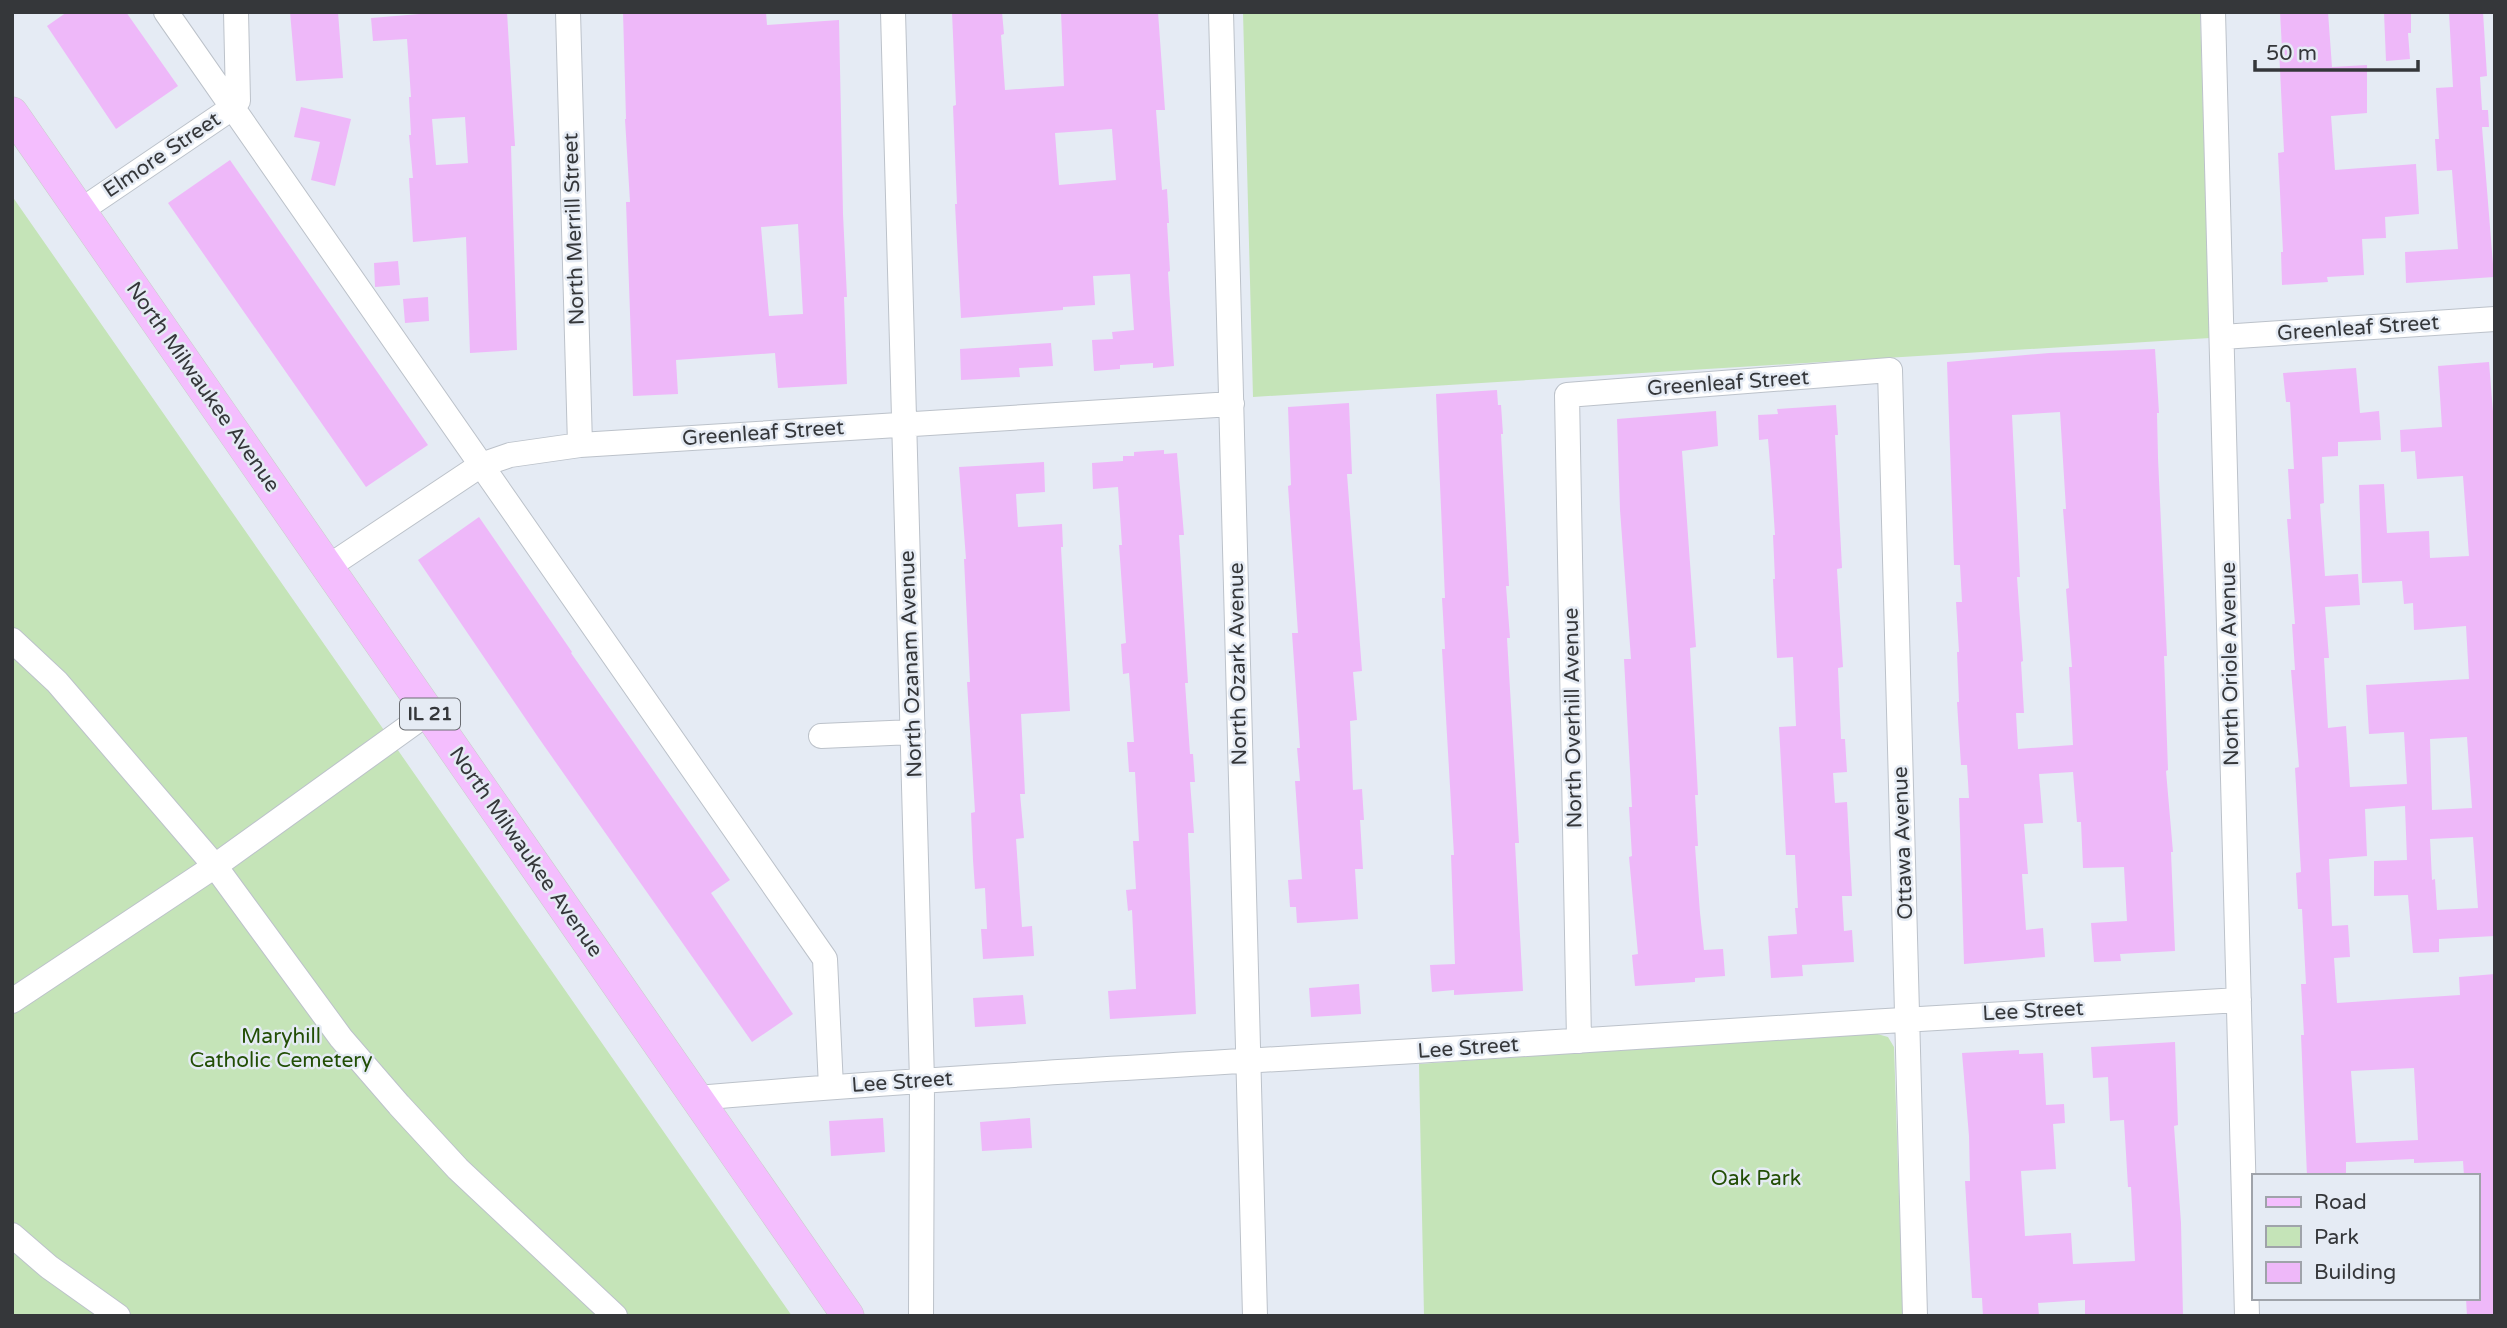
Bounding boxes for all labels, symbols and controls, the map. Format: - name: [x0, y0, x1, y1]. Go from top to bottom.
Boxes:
- scale bar: [2255, 28, 2418, 72]
- text: 50 m: [2266, 41, 2317, 66]
- street label: Elmore Street: [99, 107, 225, 203]
- street label: North Merrill Street: [558, 132, 590, 326]
- street label: North Milwaukee Avenue: [121, 277, 285, 497]
- street label: Greenleaf Street: [2276, 310, 2440, 346]
- street label: Greenleaf Street: [1646, 365, 1810, 401]
- street label: Greenleaf Street: [681, 415, 845, 451]
- street label: North Ozanam Avenue: [895, 550, 927, 778]
- street label: North Ozark Avenue: [1224, 562, 1252, 766]
- street label: North Oriole Avenue: [2216, 562, 2244, 766]
- street label: North Overhill Avenue: [1559, 607, 1587, 829]
- road number: IL 21: [400, 698, 460, 730]
- street label: North Milwaukee Avenue: [444, 742, 608, 962]
- street label: Ottawa Avenue: [1888, 766, 1918, 920]
- street label: Lee Street: [1982, 996, 2084, 1026]
- park label: Maryhill Catholic Cemetery: [189, 1024, 373, 1073]
- street label: Lee Street: [1417, 1032, 1519, 1064]
- street label: Lee Street: [851, 1066, 953, 1098]
- park label: Oak Park: [1711, 1166, 1801, 1191]
- legend: [2252, 1174, 2479, 1300]
- text: Road: [2314, 1190, 2367, 1215]
- text: Park: [2314, 1225, 2359, 1250]
- text: Building: [2314, 1260, 2396, 1285]

